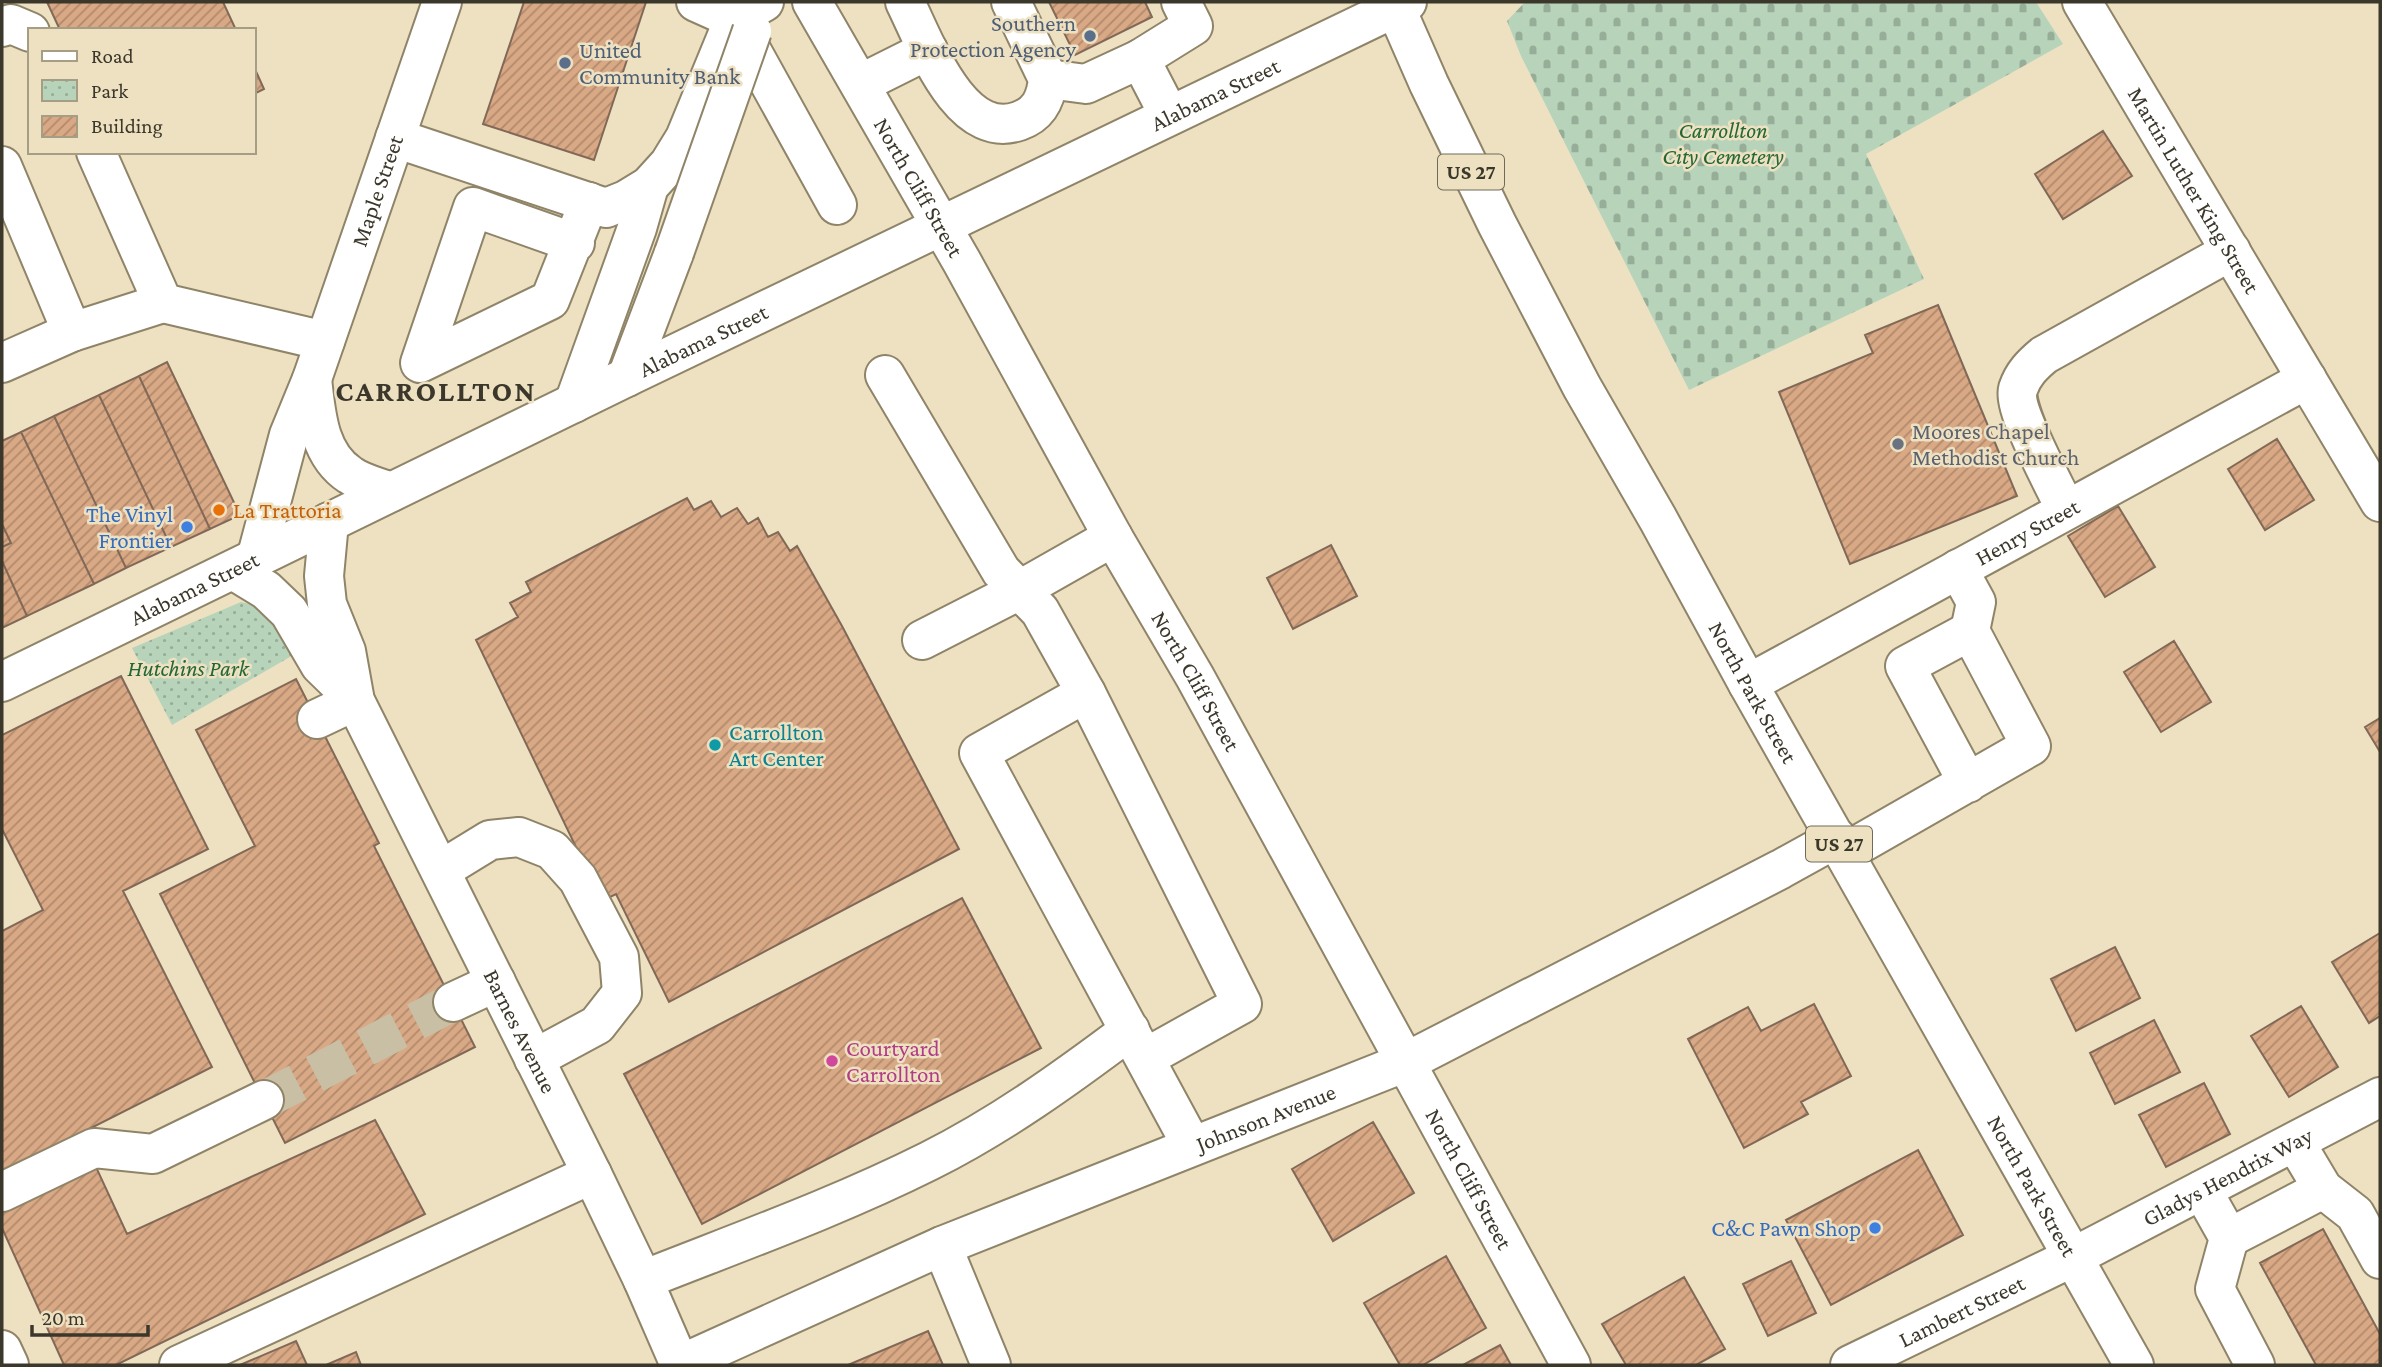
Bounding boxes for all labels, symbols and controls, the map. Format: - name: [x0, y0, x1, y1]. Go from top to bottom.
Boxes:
- place label: Southern Protection Agency: [910, 10, 1076, 62]
- legend: [28, 28, 256, 154]
- marker: Southern Protection Agency: [1082, 28, 1098, 44]
- place label: United Community Bank: [579, 37, 740, 89]
- text: Road: [91, 44, 134, 68]
- street label: Alabama Street: [1147, 52, 1284, 136]
- marker: United Community Bank: [557, 55, 573, 71]
- text: Park: [91, 79, 128, 103]
- street label: Martin Luther King Street: [2123, 82, 2266, 298]
- street label: North Cliff Street: [869, 113, 969, 262]
- text: Building: [91, 114, 163, 138]
- park label: Carrollton City Cemetery: [1662, 117, 1784, 169]
- street label: Maple Street: [346, 131, 408, 250]
- road number: US 27: [1438, 154, 1504, 190]
- street label: Alabama Street: [635, 298, 772, 382]
- district label: CARROLLTON: [335, 374, 537, 407]
- place label: Moores Chapel Methodist Church: [1912, 418, 2079, 470]
- marker: Moores Chapel Methodist Church: [1890, 436, 1906, 452]
- street label: Henry Street: [1971, 493, 2084, 571]
- place label: La Trattoria: [233, 497, 342, 523]
- place label: The Vinyl Frontier: [86, 501, 173, 553]
- marker: La Trattoria: [211, 502, 227, 518]
- marker: The Vinyl Frontier: [179, 519, 195, 535]
- street label: Alabama Street: [126, 546, 263, 630]
- street label: North Cliff Street: [1146, 606, 1246, 756]
- street label: North Park Street: [1703, 617, 1803, 768]
- park label: Hutchins Park: [127, 655, 250, 681]
- place label: Carrollton Art Center: [729, 719, 824, 771]
- marker: Carrollton Art Center: [707, 737, 723, 753]
- road number: US 27: [1806, 826, 1872, 862]
- street label: Barnes Avenue: [478, 965, 562, 1097]
- place label: Courtyard Carrollton: [846, 1035, 941, 1087]
- marker: Courtyard Carrollton: [824, 1053, 840, 1069]
- street label: Johnson Avenue: [1190, 1078, 1339, 1158]
- street label: North Cliff Street: [1420, 1104, 1518, 1254]
- street label: North Park Street: [1982, 1111, 2083, 1261]
- street label: Gladys Hendrix Way: [2138, 1121, 2317, 1231]
- place label: C&C Pawn Shop: [1711, 1215, 1861, 1241]
- marker: C&C Pawn Shop: [1867, 1220, 1883, 1236]
- street label: Lambert Street: [1894, 1269, 2029, 1352]
- scale bar: [32, 1294, 147, 1338]
- text: 20 m: [42, 1306, 85, 1330]

